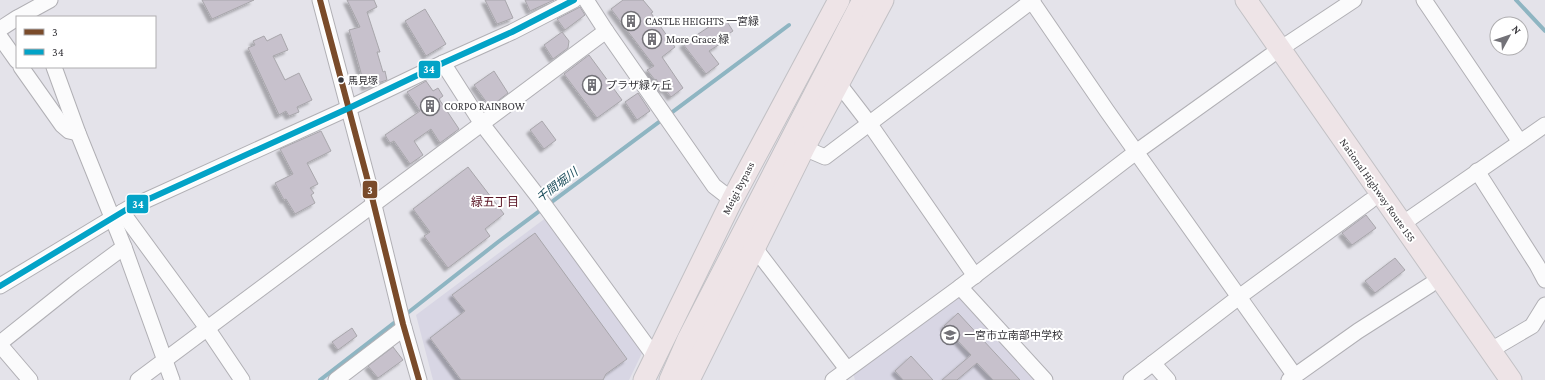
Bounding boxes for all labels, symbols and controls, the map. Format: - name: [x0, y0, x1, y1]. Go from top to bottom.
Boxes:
- building icon: CASTLE HEIGHTS 一宮緑: [620, 10, 642, 32]
- place label: CASTLE HEIGHTS 一宮緑: [645, 15, 759, 27]
- legend: [16, 16, 156, 68]
- north arrow: [1489, 16, 1529, 56]
- text: N: [1510, 23, 1524, 37]
- text: 3: [52, 25, 58, 39]
- building icon: More Grace 緑: [641, 28, 663, 50]
- place label: More Grace 緑: [666, 33, 729, 45]
- text: 34: [52, 45, 64, 59]
- line badge: 34: [418, 60, 441, 79]
- text: 34: [423, 63, 435, 75]
- building icon: プラザ緑ヶ丘: [581, 74, 603, 96]
- marker: 馬見塚: [336, 75, 346, 85]
- place label: 馬見塚: [348, 75, 378, 86]
- place label: プラザ緑ヶ丘: [606, 79, 672, 91]
- building icon: CORPO RAINBOW: [419, 95, 441, 117]
- place label: CORPO RAINBOW: [444, 100, 526, 112]
- street label: National Highway Route 155: [1337, 136, 1418, 245]
- street label: Meigi Bypass: [720, 160, 757, 217]
- water label: 千間堀川: [534, 164, 582, 205]
- line badge: 3: [362, 180, 378, 199]
- text: 3: [367, 184, 373, 196]
- line badge: 34: [126, 194, 149, 214]
- district label: 緑五丁目: [471, 195, 519, 209]
- text: 34: [132, 198, 144, 210]
- school or university icon: 一宮市立南部中学校: [939, 324, 961, 346]
- place label: 一宮市立南部中学校: [964, 329, 1063, 341]

